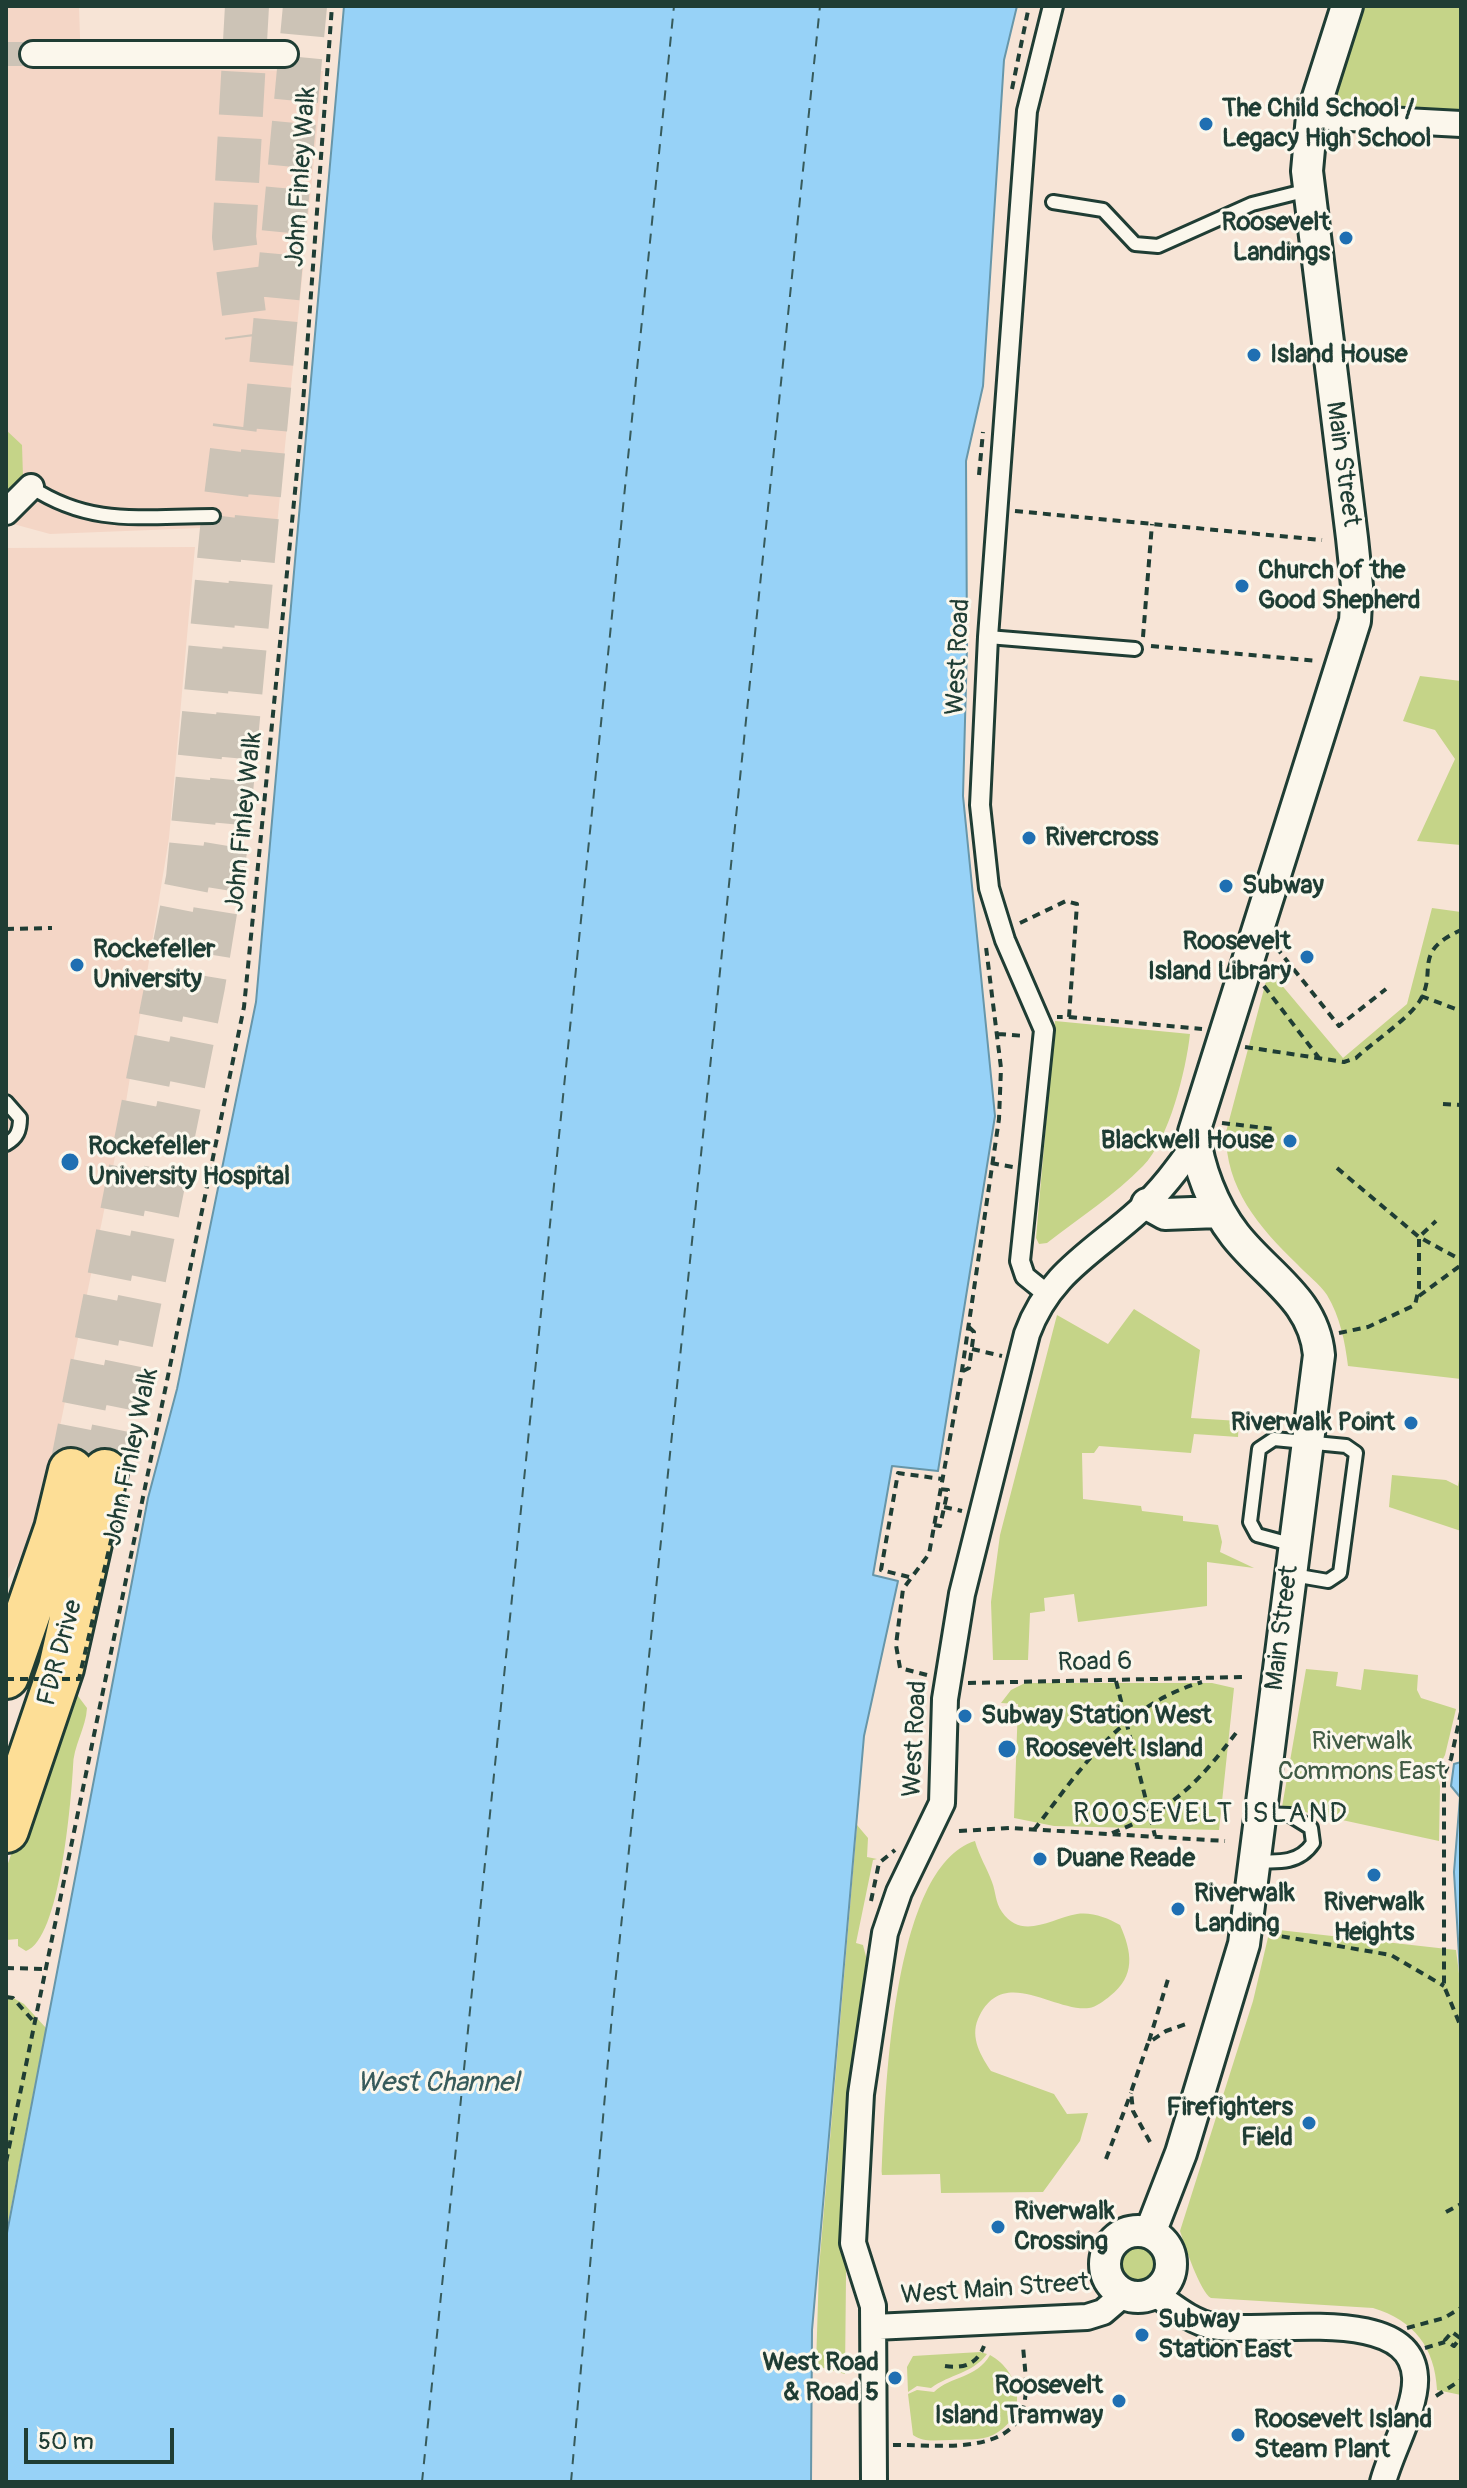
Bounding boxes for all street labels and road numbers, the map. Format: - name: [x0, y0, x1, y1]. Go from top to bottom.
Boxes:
- street label: John Finley Walk: [280, 86, 324, 268]
- street label: Main Street: [1318, 399, 1366, 529]
- street label: West Road: [940, 598, 978, 716]
- street label: John Finley Walk: [220, 730, 270, 914]
- street label: John Finley Walk: [98, 1365, 166, 1549]
- street label: Main Street: [1260, 1564, 1306, 1692]
- street label: FDR Drive: [32, 1597, 90, 1709]
- street label: Road 6: [1057, 1647, 1133, 1679]
- street label: West Road: [897, 1680, 935, 1798]
- street label: West Main Street: [900, 2268, 1090, 2312]

